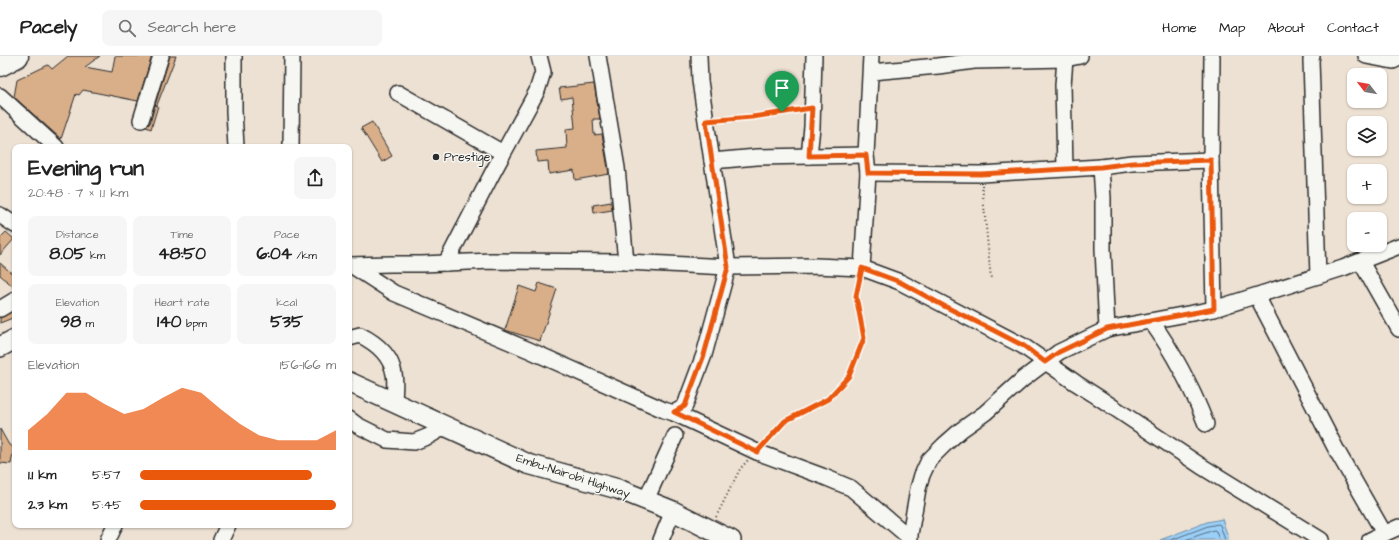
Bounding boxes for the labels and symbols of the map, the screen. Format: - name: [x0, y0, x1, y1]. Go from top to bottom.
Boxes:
- north arrow: [1347, 68, 1387, 108]
- pin: [765, 71, 799, 112]
- place label: Prestige: [444, 149, 491, 167]
- marker: Prestige: [431, 152, 441, 162]
- street label: Embu-Nairobi Highway: [514, 450, 633, 504]

